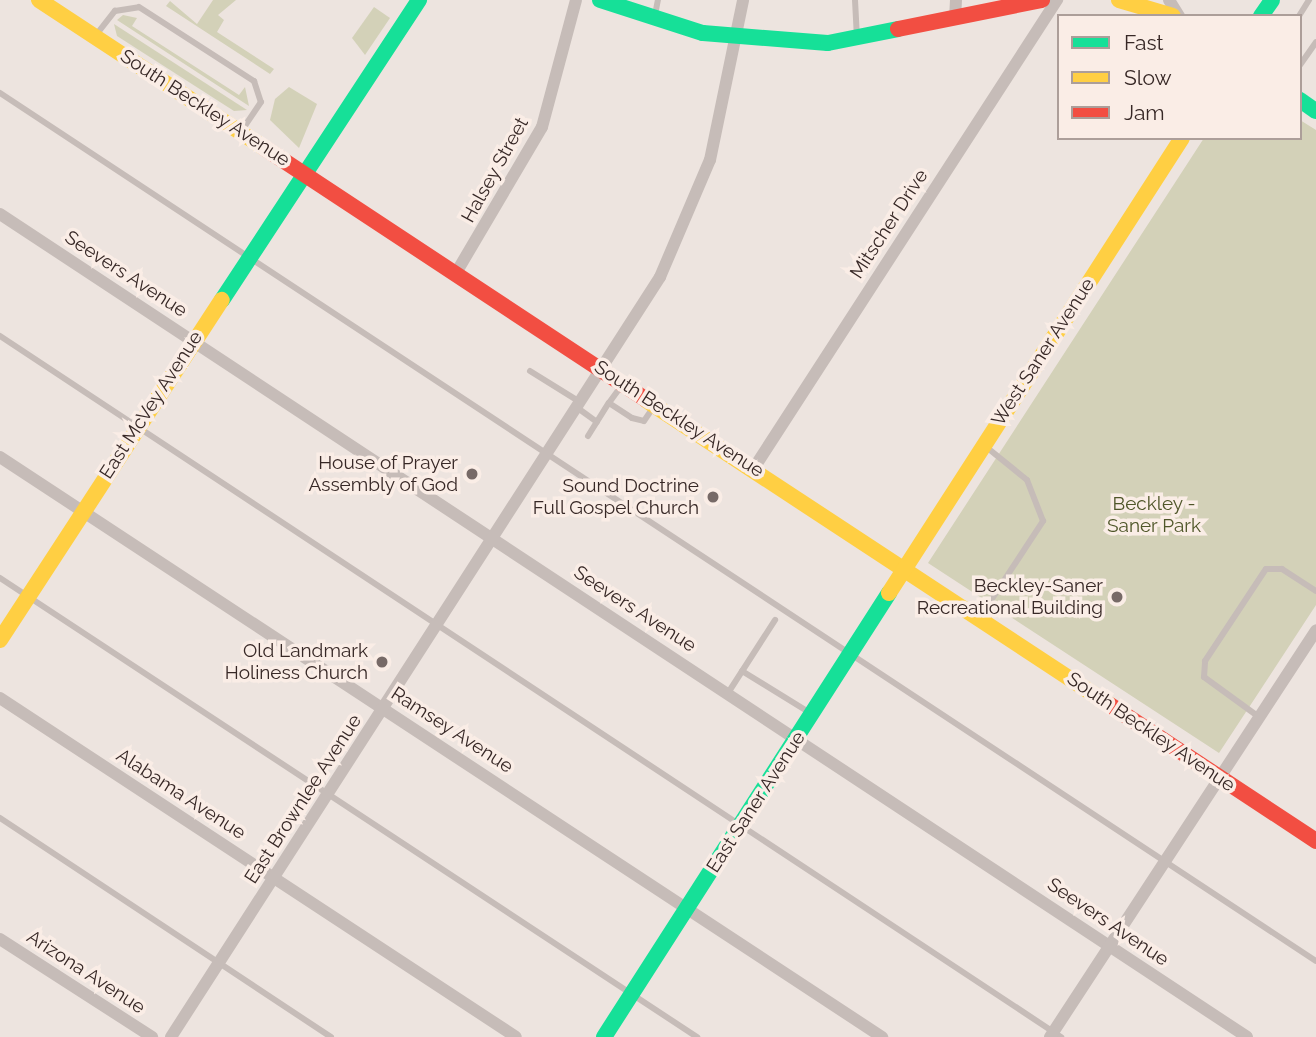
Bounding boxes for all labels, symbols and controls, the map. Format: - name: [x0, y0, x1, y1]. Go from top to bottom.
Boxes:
- legend: [1057, 14, 1302, 140]
- text: Fast: [1124, 30, 1164, 55]
- street label: South Beckley Avenue: [116, 44, 294, 172]
- text: Slow: [1124, 65, 1172, 90]
- text: Jam: [1124, 100, 1165, 125]
- street label: Halsey Street: [457, 113, 533, 227]
- street label: Mitscher Drive: [845, 165, 933, 283]
- street label: Seevers Avenue: [60, 226, 192, 322]
- street label: West Saner Avenue: [986, 273, 1100, 431]
- street label: East McVey Avenue: [94, 326, 208, 484]
- street label: South Beckley Avenue: [590, 355, 768, 483]
- place label: House of Prayer Assembly of God: [308, 452, 458, 496]
- marker: House of Prayer Assembly of God: [464, 466, 480, 482]
- place label: Sound Doctrine Full Gospel Church: [532, 475, 699, 519]
- marker: Sound Doctrine Full Gospel Church: [705, 489, 721, 505]
- park label: Beckley - Saner Park: [1107, 493, 1201, 537]
- street label: Seevers Avenue: [569, 561, 701, 657]
- place label: Beckley-Saner Recreational Building: [916, 575, 1103, 619]
- marker: Beckley-Saner Recreational Building: [1109, 589, 1125, 605]
- place label: Old Landmark Holiness Church: [225, 640, 368, 684]
- marker: Old Landmark Holiness Church: [374, 654, 390, 670]
- street label: South Beckley Avenue: [1062, 667, 1240, 797]
- street label: Ramsey Avenue: [386, 682, 518, 778]
- street label: East Brownlee Avenue: [240, 710, 366, 888]
- street label: East Saner Avenue: [702, 727, 810, 877]
- street label: Alabama Avenue: [112, 744, 250, 844]
- street label: Seevers Avenue: [1043, 873, 1173, 971]
- street label: Arizona Avenue: [22, 925, 150, 1019]

